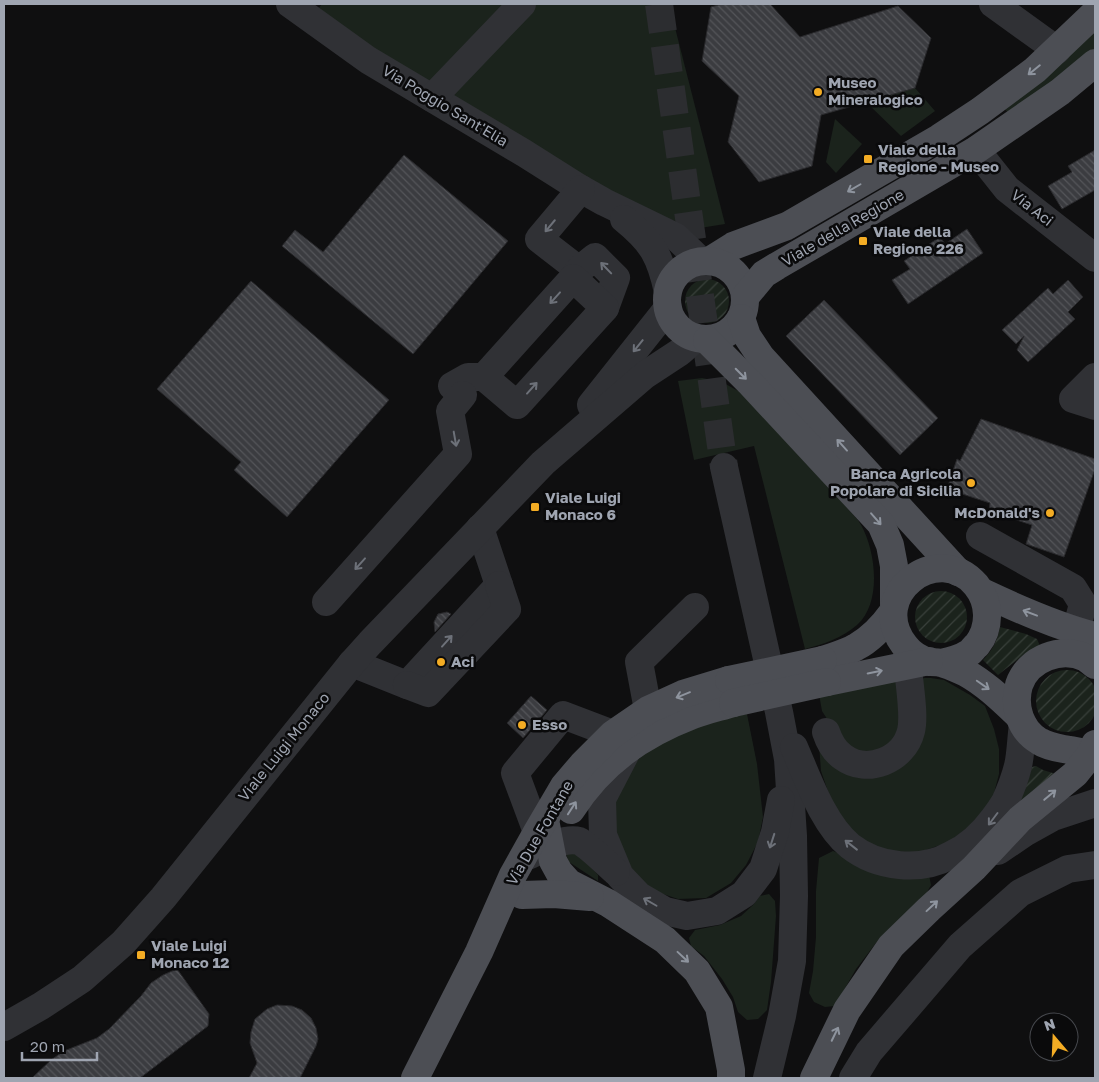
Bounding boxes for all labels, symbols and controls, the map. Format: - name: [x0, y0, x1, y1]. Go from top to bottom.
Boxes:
- street label: Via Poggio Sant'Elia: [379, 61, 512, 150]
- one-way arrow: [1028, 65, 1041, 76]
- place label: Museo Mineralogico: [828, 73, 923, 108]
- marker: Museo Mineralogico: [812, 86, 824, 98]
- place label: Viale della Regione - Museo: [878, 140, 999, 175]
- marker: Viale della Regione - Museo: [862, 153, 874, 165]
- one-way arrow: [848, 183, 862, 193]
- street label: Viale della Regione: [778, 185, 907, 270]
- street label: Via Aci: [1008, 185, 1057, 229]
- one-way arrow: [544, 220, 555, 233]
- place label: Viale della Regione 226: [873, 222, 964, 257]
- marker: Viale della Regione 226: [857, 235, 869, 247]
- one-way arrow: [600, 262, 612, 274]
- one-way arrow: [549, 292, 561, 305]
- one-way arrow: [632, 340, 643, 353]
- one-way arrow: [735, 368, 747, 380]
- one-way arrow: [526, 382, 538, 395]
- one-way arrow: [450, 431, 460, 447]
- one-way arrow: [836, 439, 848, 452]
- place label: Banca Agricola Popolare di Sicilia: [830, 464, 961, 499]
- marker: Banca Agricola Popolare di Sicilia: [965, 477, 977, 489]
- place label: Viale Luigi Monaco 6: [545, 488, 621, 523]
- marker: Viale Luigi Monaco 6: [529, 501, 541, 513]
- place label: McDonald's: [954, 503, 1040, 521]
- marker: McDonald's: [1044, 507, 1056, 519]
- one-way arrow: [870, 512, 881, 525]
- one-way arrow: [354, 558, 365, 571]
- one-way arrow: [1023, 608, 1038, 617]
- one-way arrow: [441, 635, 453, 648]
- place label: Aci: [451, 652, 474, 670]
- marker: Aci: [435, 656, 447, 668]
- one-way arrow: [866, 667, 882, 677]
- one-way arrow: [976, 680, 990, 690]
- street label: Viale Luigi Monaco: [234, 688, 333, 804]
- one-way arrow: [675, 691, 691, 700]
- place label: Esso: [532, 715, 567, 733]
- marker: Esso: [516, 719, 528, 731]
- street label: Via Due Fontane: [502, 777, 576, 888]
- one-way arrow: [1044, 789, 1057, 800]
- one-way arrow: [567, 802, 577, 816]
- one-way arrow: [987, 812, 998, 825]
- one-way arrow: [767, 833, 776, 849]
- one-way arrow: [845, 840, 858, 851]
- one-way arrow: [644, 897, 658, 907]
- one-way arrow: [926, 900, 939, 912]
- place label: Viale Luigi Monaco 12: [151, 936, 229, 971]
- marker: Viale Luigi Monaco 12: [135, 949, 147, 961]
- one-way arrow: [677, 951, 689, 963]
- north arrow: [1029, 1012, 1079, 1062]
- text: N: [1042, 1014, 1057, 1034]
- one-way arrow: [831, 1027, 840, 1042]
- scale bar: [22, 1030, 98, 1062]
- text: 20 m: [30, 1037, 65, 1055]

